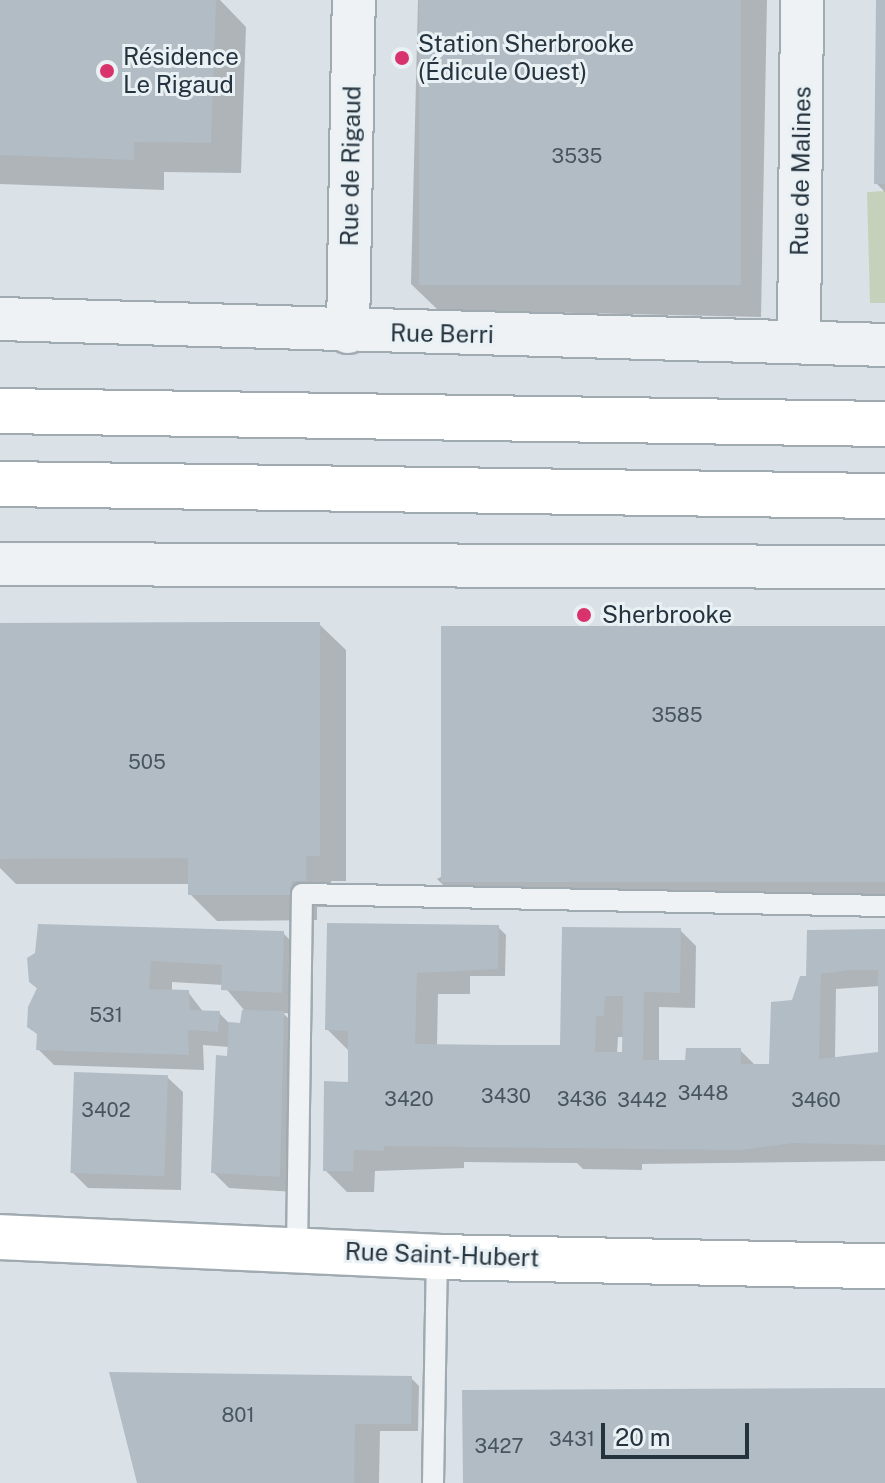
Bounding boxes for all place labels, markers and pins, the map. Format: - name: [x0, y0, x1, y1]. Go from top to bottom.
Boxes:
- place label: Station Sherbrooke (Édicule Ouest): [418, 30, 634, 86]
- place label: Résidence Le Rigaud: [123, 43, 239, 99]
- marker: Station Sherbrooke (Édicule Ouest): [393, 49, 411, 67]
- marker: Résidence Le Rigaud: [98, 62, 116, 80]
- place label: Sherbrooke: [602, 601, 732, 629]
- marker: Sherbrooke: [573, 604, 595, 626]

